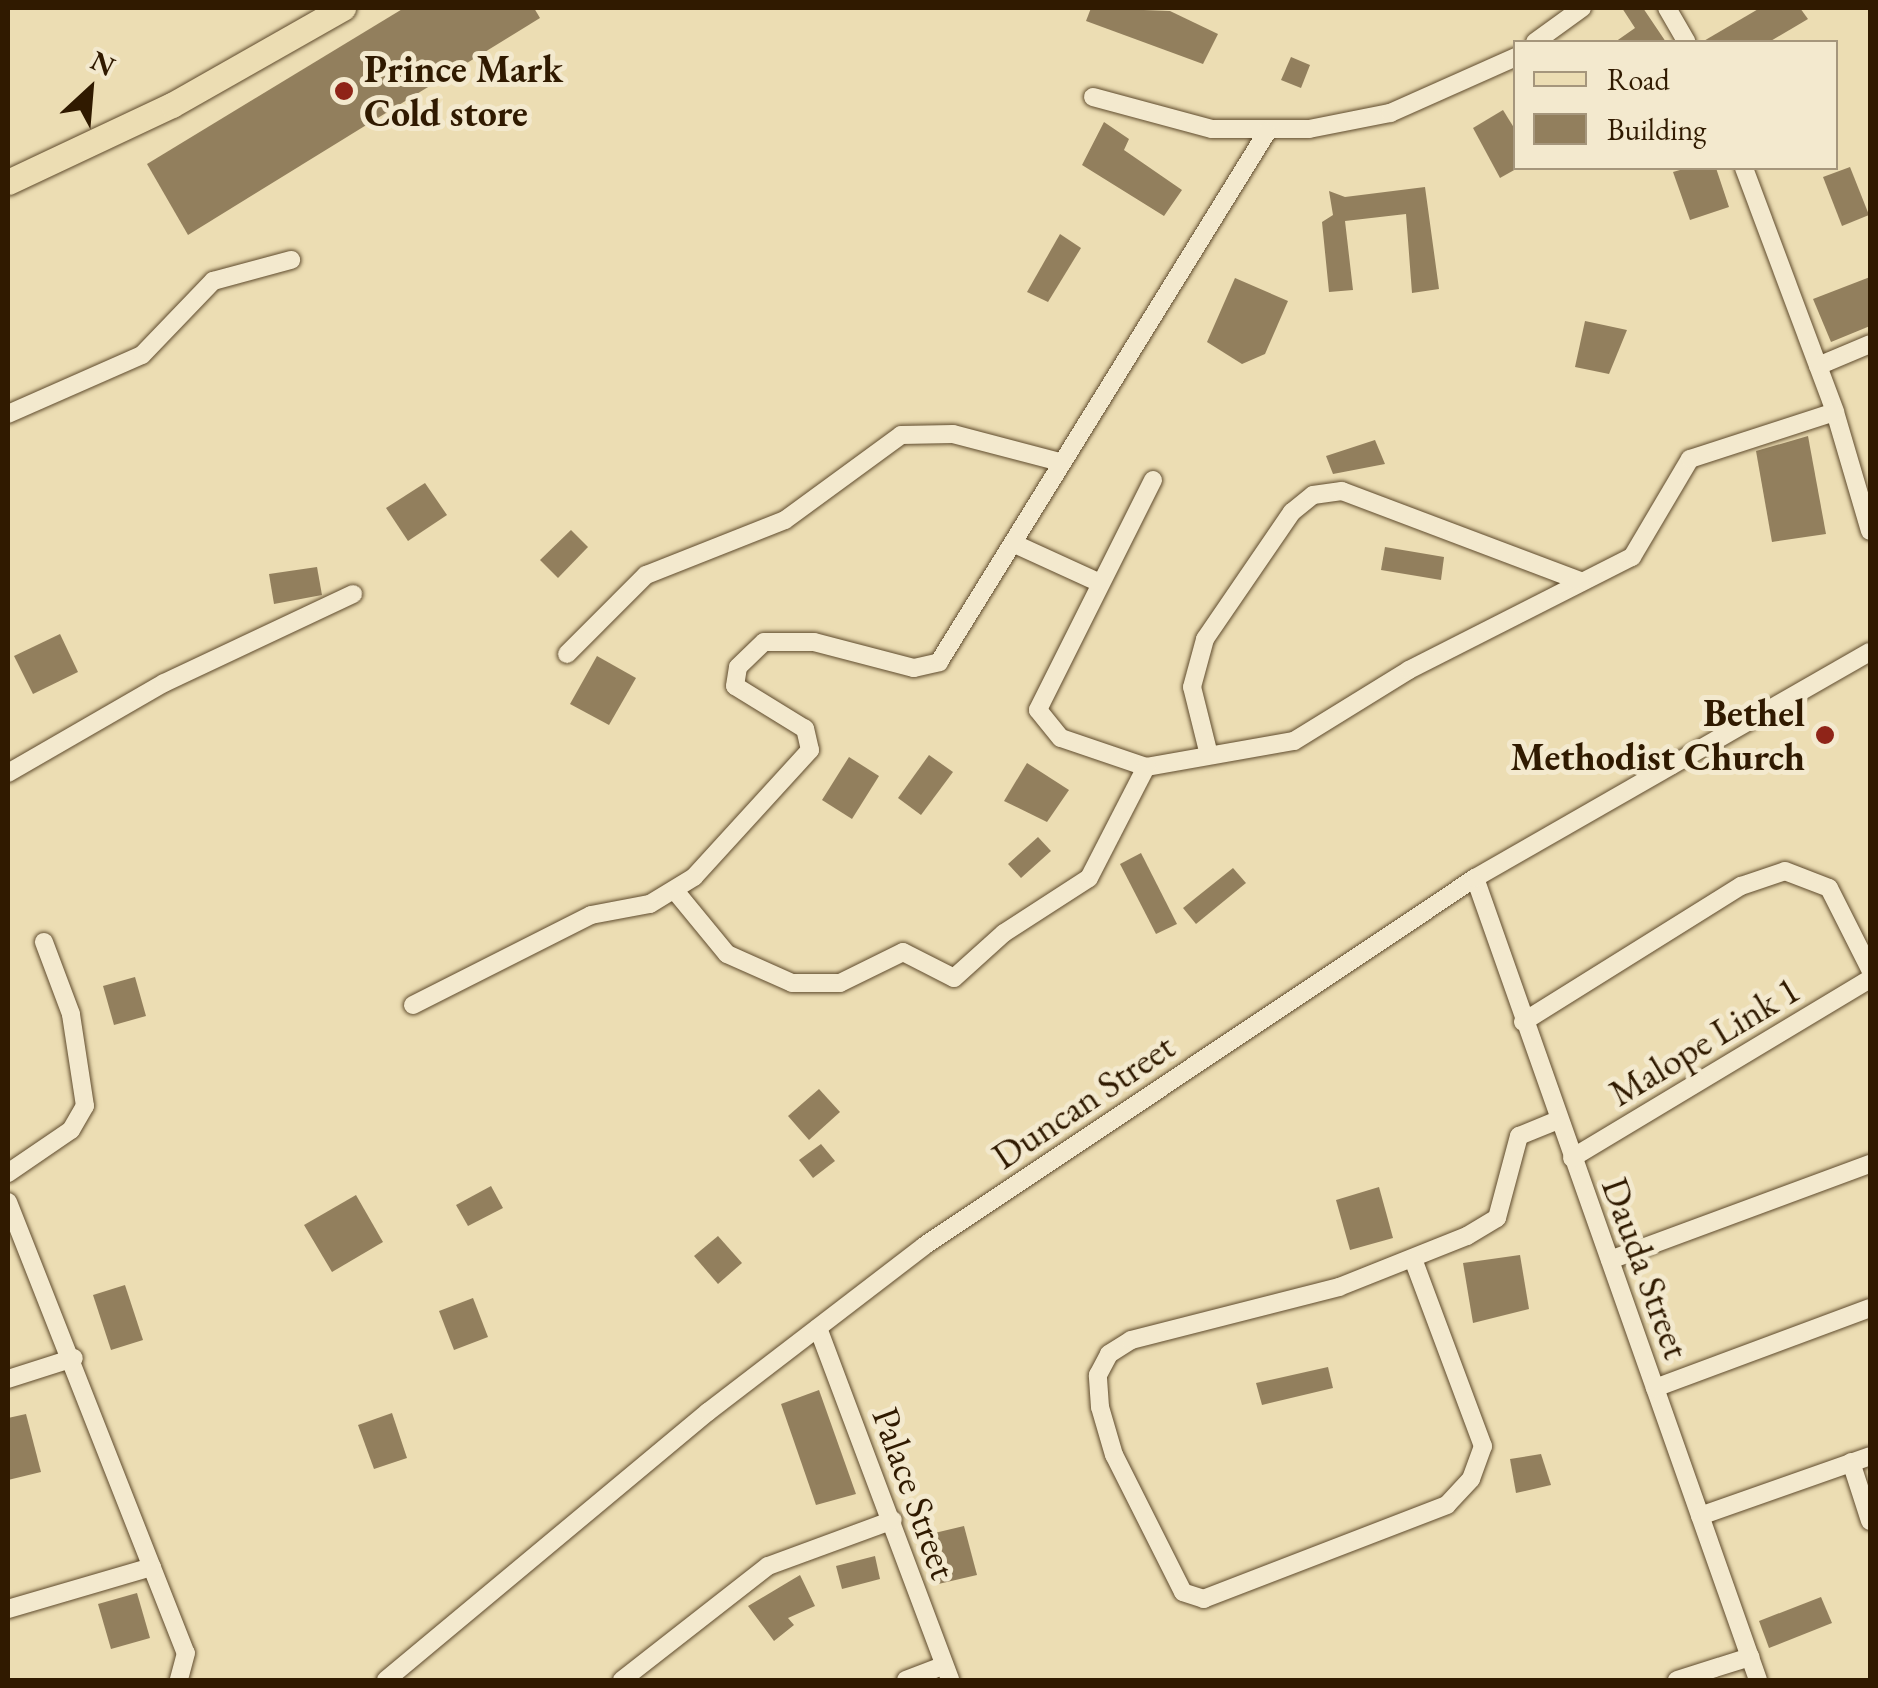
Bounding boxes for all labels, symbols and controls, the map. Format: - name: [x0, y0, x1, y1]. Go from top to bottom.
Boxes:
- north arrow: [40, 40, 140, 140]
- legend: [1513, 40, 1838, 170]
- text: N: [85, 42, 121, 84]
- place label: Prince Mark Cold store: [364, 46, 563, 136]
- text: Road: [1607, 60, 1670, 99]
- marker: Prince Mark Cold store: [333, 80, 355, 102]
- text: Building: [1607, 110, 1706, 149]
- place label: Bethel Methodist Church: [1510, 690, 1805, 779]
- marker: Bethel Methodist Church: [1814, 724, 1836, 746]
- street label: Malope Link 1: [1601, 966, 1807, 1116]
- street label: Duncan Street: [983, 1023, 1183, 1179]
- street label: Dauda Street: [1592, 1171, 1700, 1365]
- street label: Palace Street: [863, 1401, 967, 1585]

